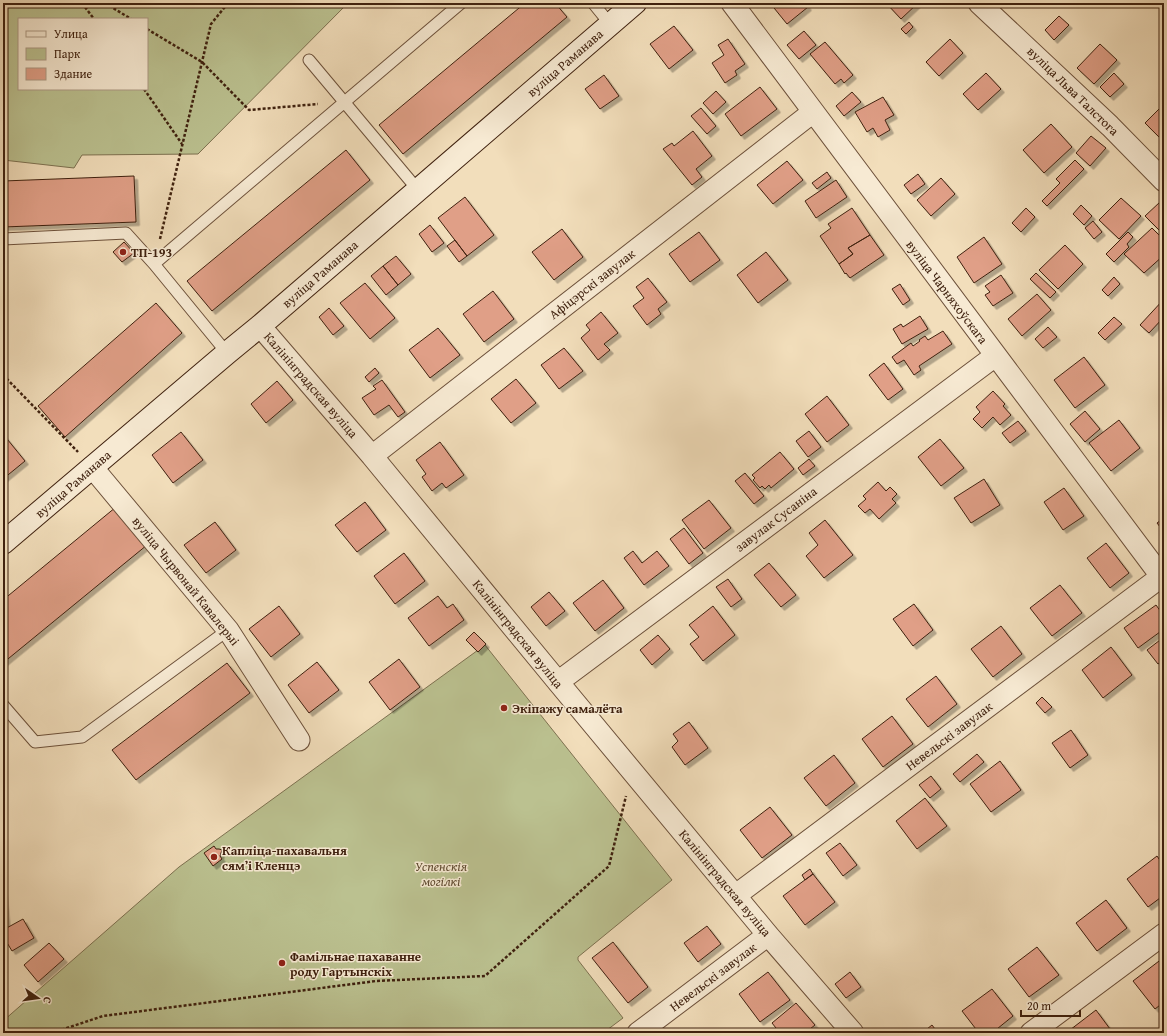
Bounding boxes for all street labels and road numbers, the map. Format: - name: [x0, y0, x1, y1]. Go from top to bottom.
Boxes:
- street label: вуліца Раманава: [523, 24, 608, 101]
- street label: вуліца Льва Талстога: [1023, 42, 1124, 140]
- street label: вуліца Раманава: [278, 235, 363, 312]
- street label: вуліца Чарняхоўскага: [902, 236, 993, 349]
- street label: Афіцэрскі завулак: [545, 244, 639, 324]
- street label: Калінінградская вуліца: [260, 328, 363, 443]
- street label: вуліца Раманава: [31, 445, 116, 522]
- street label: завулак Сусаніна: [731, 481, 822, 556]
- street label: вуліца Чырвонай Кавалерыі: [128, 512, 244, 650]
- street label: Калінінградская вуліца: [468, 576, 568, 693]
- street label: Невельскі завулак: [902, 697, 997, 775]
- street label: Калінінградская вуліца: [674, 825, 776, 941]
- street label: Невельскі завулак: [666, 938, 761, 1016]

